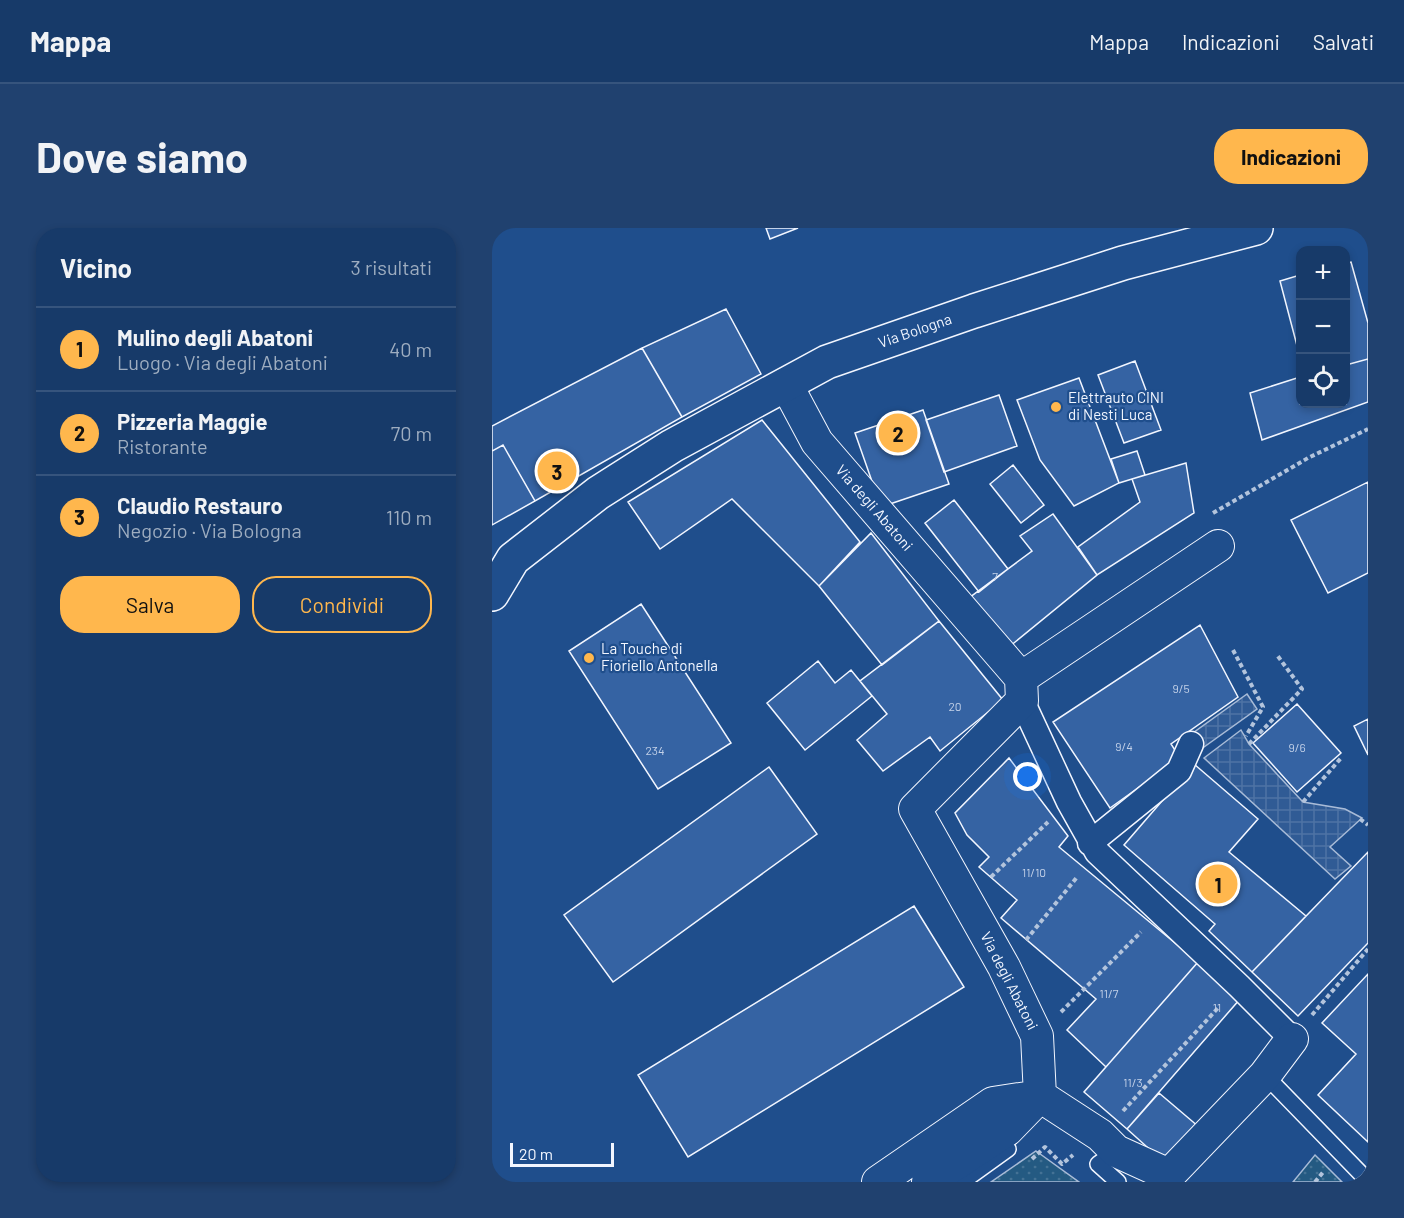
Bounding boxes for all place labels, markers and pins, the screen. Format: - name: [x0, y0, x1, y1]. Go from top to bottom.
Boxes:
- place label: Elettrauto CINI di Nesti Luca: [1068, 388, 1164, 423]
- marker: Elettrauto CINI di Nesti Luca: [1049, 400, 1063, 414]
- pin: 2: [878, 410, 918, 456]
- pin: 3: [538, 448, 576, 494]
- place label: La Touche di Fioriello Antonella: [601, 639, 718, 674]
- marker: La Touche di Fioriello Antonella: [582, 651, 596, 665]
- pin: 1: [1198, 862, 1238, 906]

